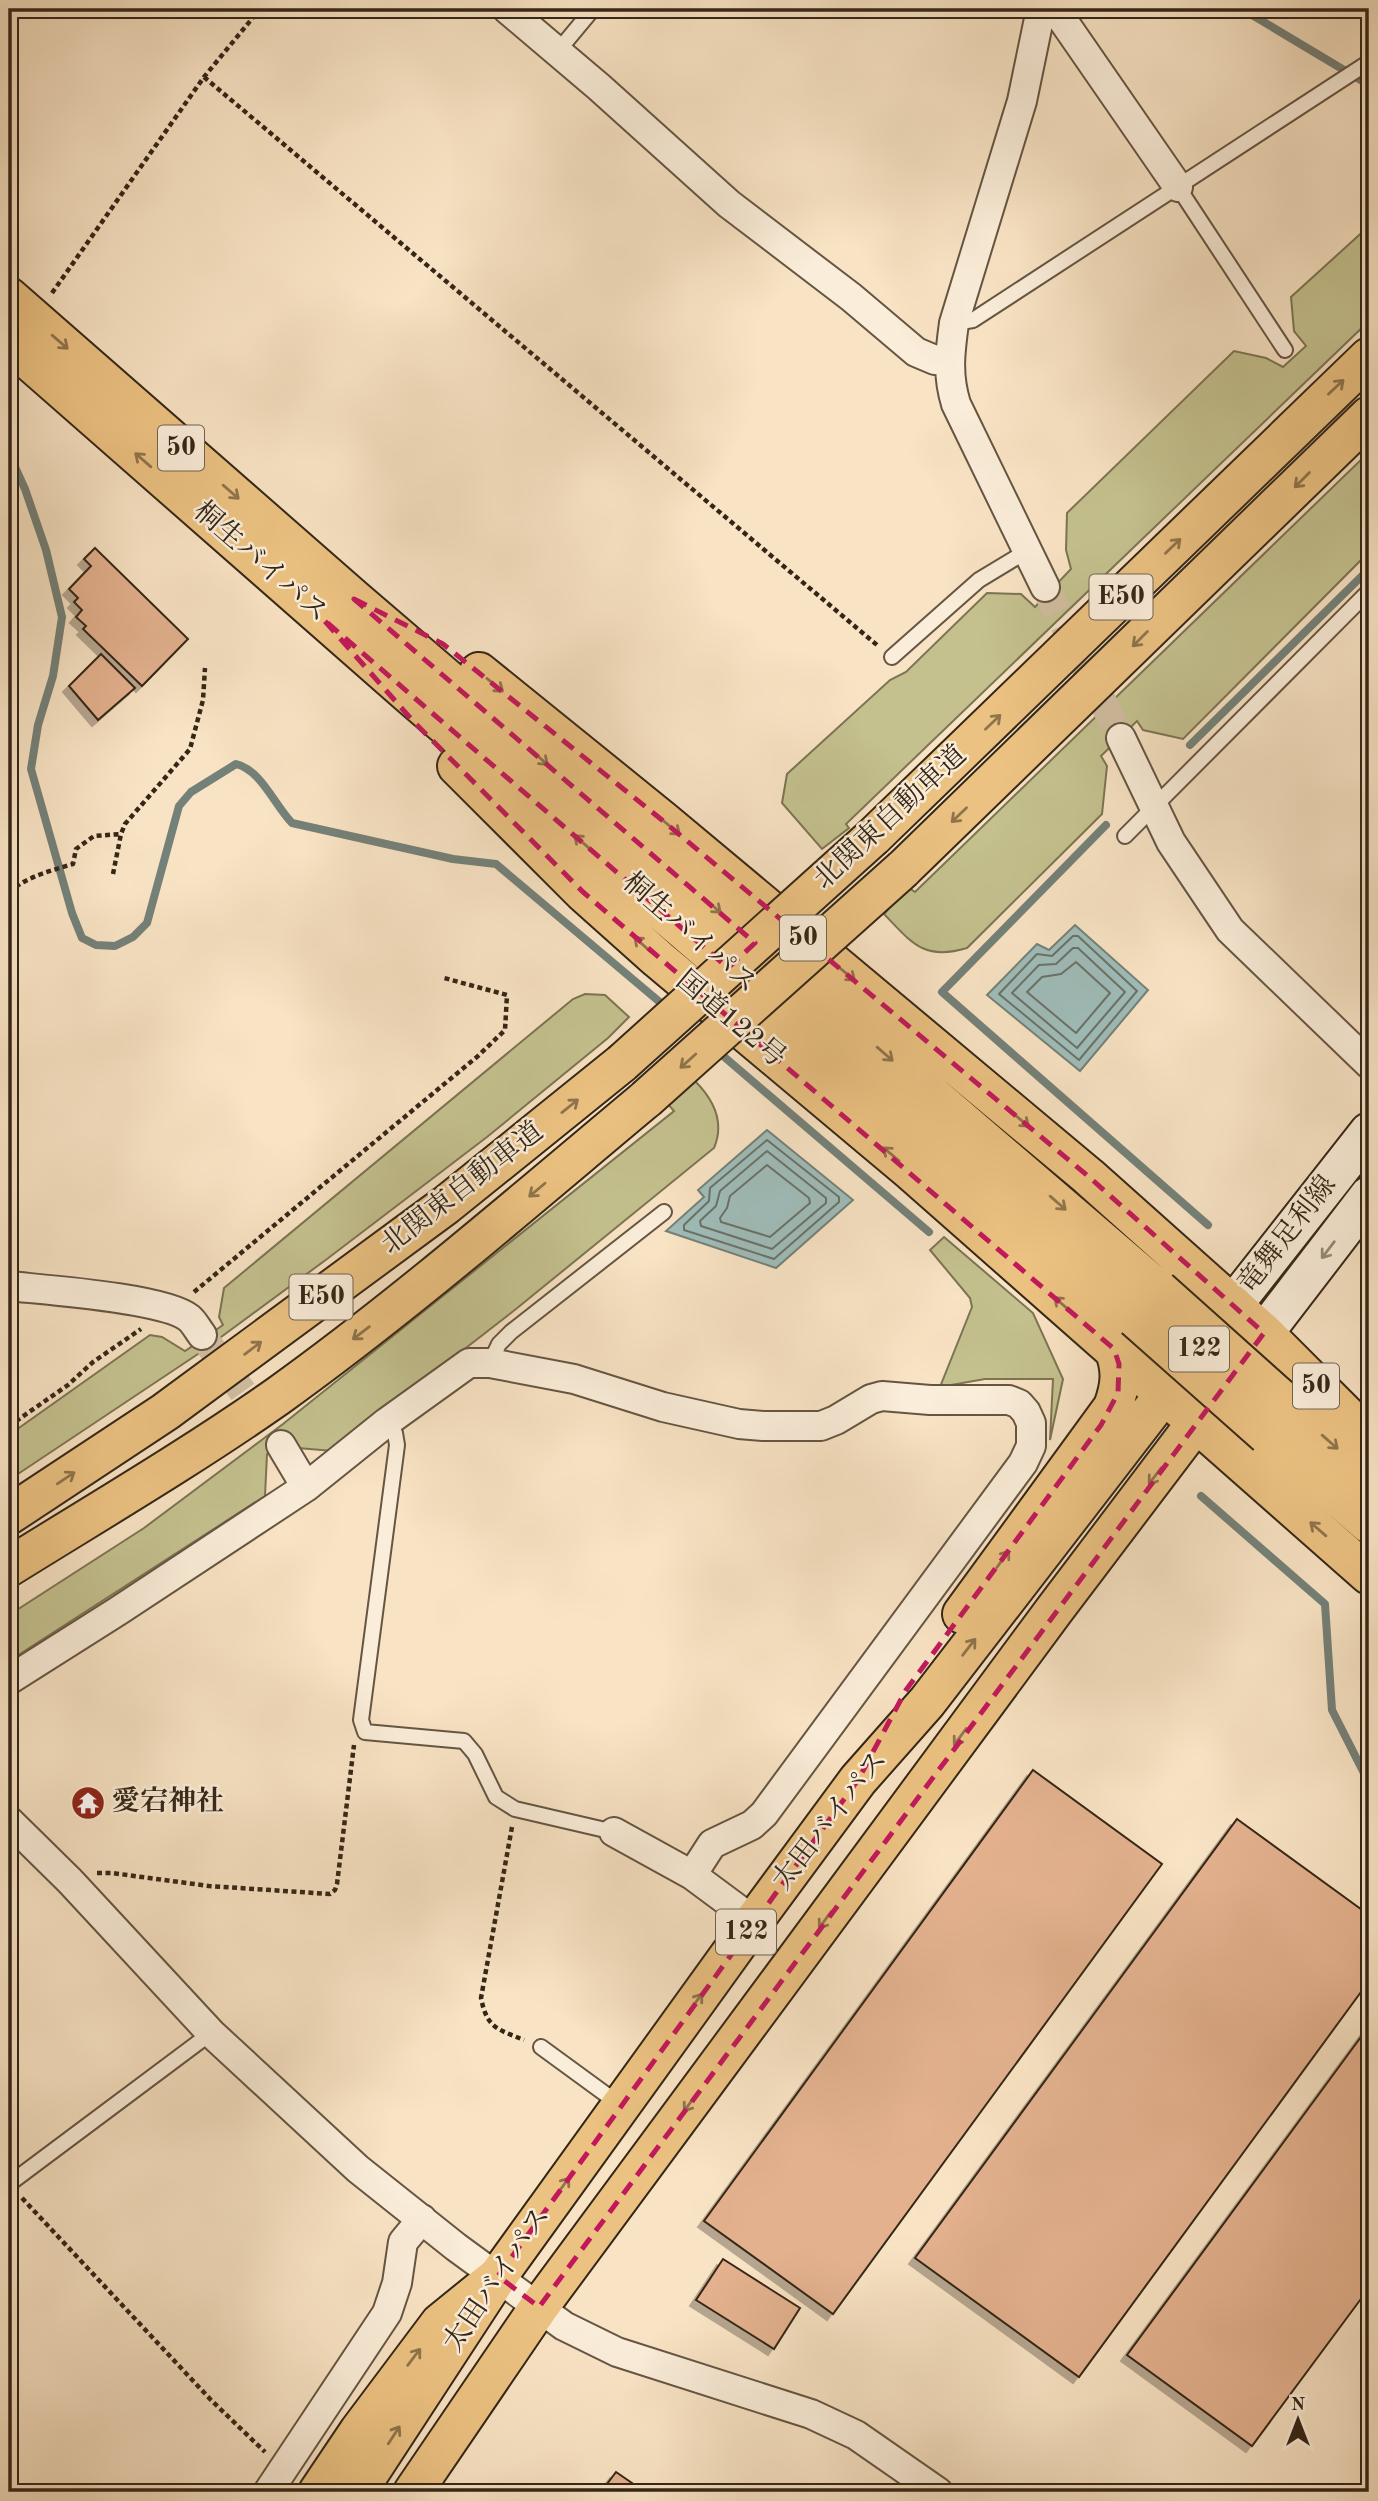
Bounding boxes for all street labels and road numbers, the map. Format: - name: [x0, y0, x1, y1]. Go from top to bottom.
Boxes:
- road number: 50: [158, 426, 204, 470]
- street label: 桐生バイパス: [188, 495, 334, 628]
- road number: E50: [1090, 575, 1152, 620]
- street label: 北関東自動車道: [808, 739, 972, 895]
- street label: 桐生バイパス: [617, 866, 763, 999]
- road number: 50: [780, 916, 826, 960]
- street label: 国道122号: [670, 964, 792, 1073]
- street label: 北関東自動車道: [375, 1115, 549, 1260]
- street label: 竜舞足利線: [1232, 1169, 1342, 1299]
- road number: E50: [290, 1274, 352, 1320]
- road number: 122: [1169, 1326, 1229, 1372]
- road number: 50: [1293, 1364, 1339, 1408]
- street label: 太田バイパス: [766, 1745, 894, 1896]
- road number: 122: [716, 1910, 776, 1954]
- street label: 太田バイパス: [437, 2201, 556, 2357]

